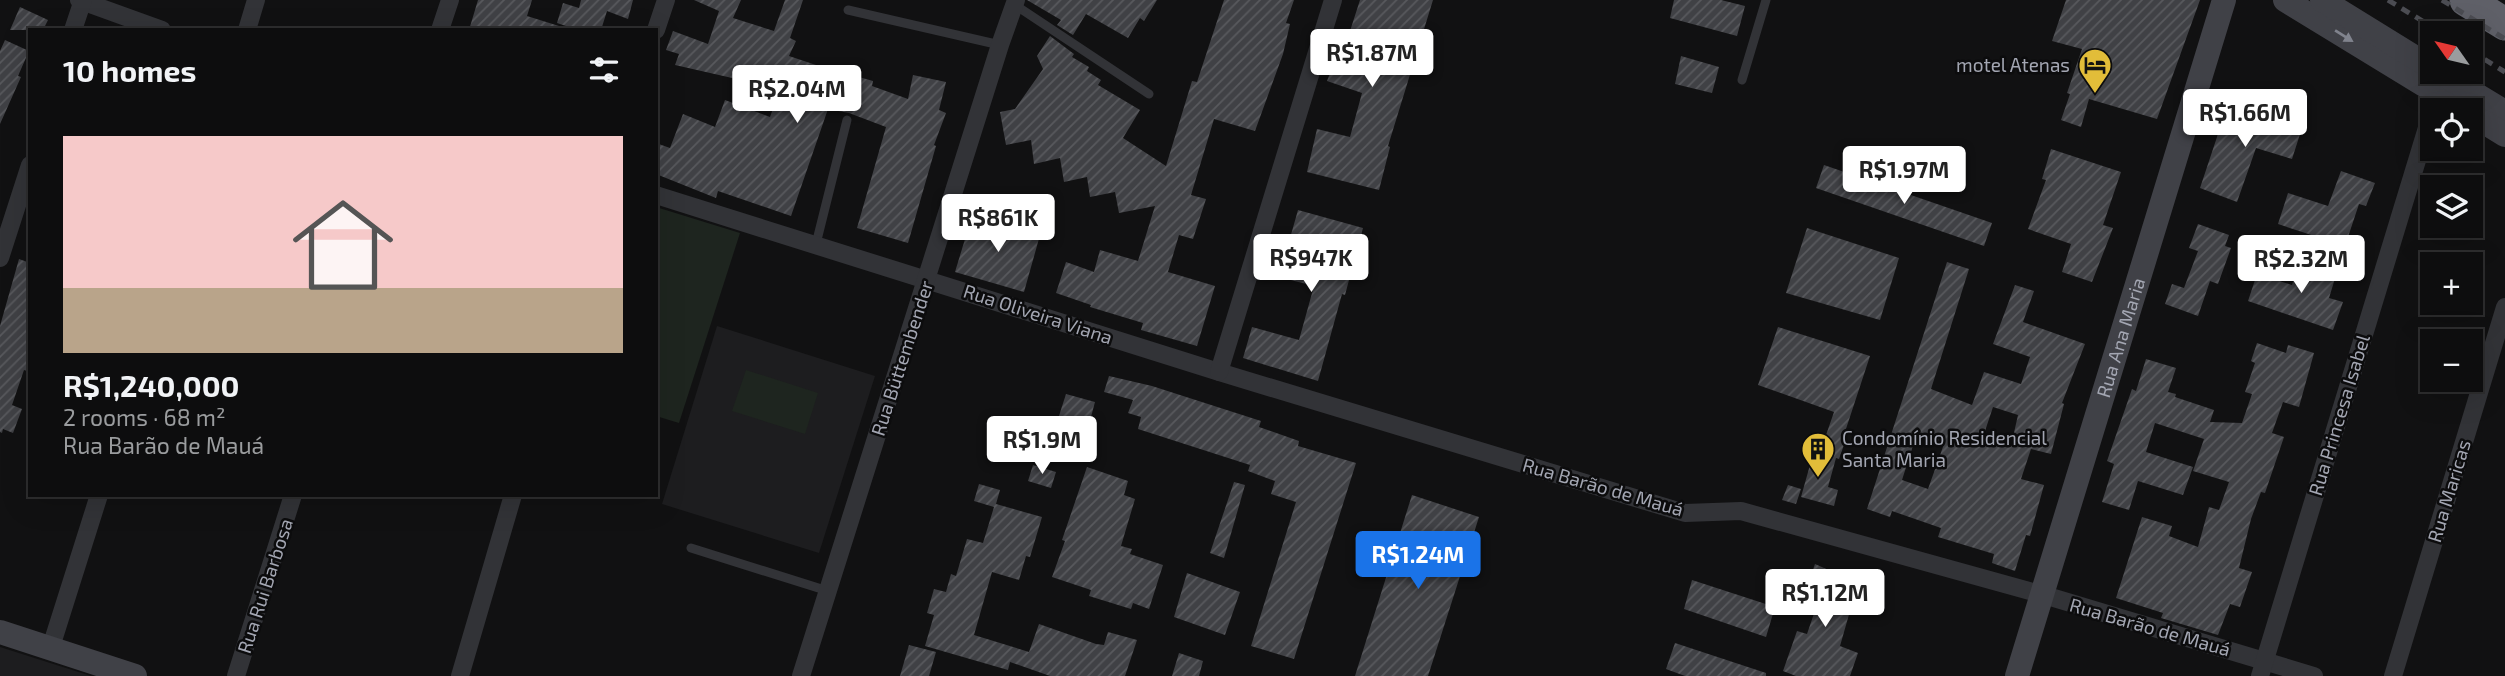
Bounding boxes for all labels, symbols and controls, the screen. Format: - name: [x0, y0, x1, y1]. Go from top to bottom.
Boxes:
- north arrow: [2420, 21, 2483, 84]
- map controls: [2420, 21, 2483, 392]
- pin: R$1.87M: [1307, 29, 1437, 89]
- one-way arrow: [2334, 29, 2353, 42]
- text: R$1.87M: [1326, 38, 1418, 66]
- hotel icon: motel Atenas: [2076, 46, 2114, 95]
- icon: filters: [585, 51, 623, 89]
- text: 10 homes: [63, 52, 196, 88]
- place label: motel Atenas: [1956, 53, 2070, 76]
- pin: R$2.04M: [732, 66, 862, 125]
- text: R$2.04M: [748, 74, 846, 102]
- pin: R$1.66M: [2180, 90, 2310, 149]
- text: R$1.66M: [2199, 98, 2291, 126]
- button: locate: [2420, 98, 2483, 161]
- pin: R$1.97M: [1839, 146, 1969, 206]
- text: R$1.97M: [1859, 155, 1949, 183]
- button: layers: [2420, 175, 2483, 238]
- icon: home: [280, 182, 406, 308]
- pin: R$861K: [941, 194, 1055, 254]
- text: R$861K: [958, 203, 1038, 231]
- pin: R$947K: [1254, 234, 1368, 294]
- pin: R$2.32M: [2236, 236, 2366, 295]
- text: R$947K: [1269, 243, 1353, 271]
- text: R$2.32M: [2254, 244, 2348, 272]
- button: +: [2420, 252, 2483, 315]
- street label: Rua Ana Maria: [2091, 275, 2149, 400]
- street label: Rua Büttembender: [866, 277, 938, 438]
- street label: Rua Oliveira Viana: [961, 279, 1116, 348]
- button: −: [2420, 329, 2483, 392]
- street label: Rua Princesa Isabel: [2303, 331, 2374, 498]
- text: R$1,240,000: [63, 367, 240, 403]
- text: 2 rooms · 68 m²: [63, 403, 226, 431]
- pin: R$1.9M: [985, 416, 1099, 476]
- text: R$1.9M: [1003, 425, 1081, 453]
- place label: Condomínio Residencial Santa Maria: [1842, 426, 2047, 471]
- building icon: Condomínio Residencial Santa Maria: [1799, 430, 1837, 479]
- text: Rua Barão de Mauá: [63, 431, 264, 459]
- street label: Rua Maricas: [2422, 437, 2475, 545]
- street label: Rua Barão de Mauá: [1520, 453, 1686, 520]
- street label: Rua Rui Barbosa: [232, 516, 297, 656]
- pin: R$1.24M: [1353, 532, 1483, 591]
- text: R$1.24M: [1372, 540, 1464, 568]
- pin: R$1.12M: [1760, 570, 1890, 629]
- text: R$1.12M: [1781, 578, 1869, 606]
- street label: Rua Barão de Mauá: [2067, 593, 2233, 660]

